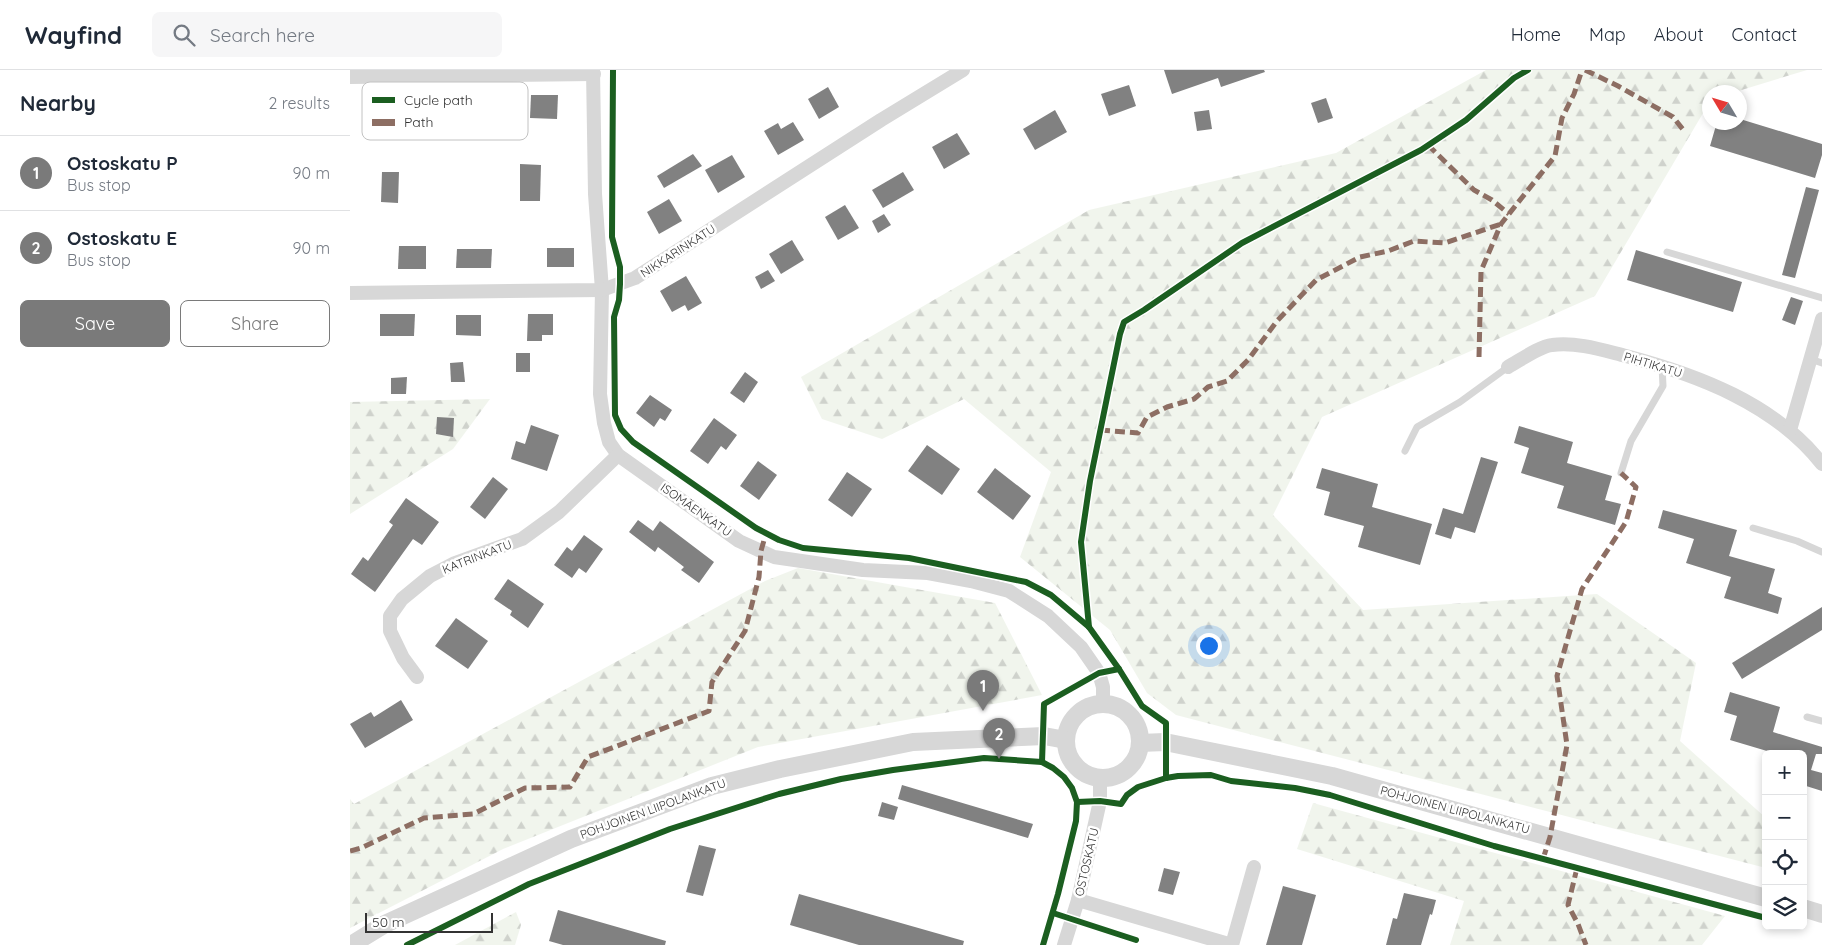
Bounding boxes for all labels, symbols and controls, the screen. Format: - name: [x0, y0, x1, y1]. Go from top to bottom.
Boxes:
- search box: [152, 12, 502, 57]
- text: Wayfind: [25, 20, 122, 50]
- icon: search: [170, 21, 198, 49]
- text: Search here: [210, 23, 315, 47]
- text: Home: [1511, 23, 1561, 46]
- text: Map: [1589, 23, 1626, 46]
- text: About: [1654, 23, 1704, 46]
- text: Contact: [1732, 23, 1797, 46]
- legend: [362, 82, 528, 140]
- north arrow: [1702, 85, 1747, 130]
- text: Nearby: [20, 90, 96, 116]
- text: Cycle path: [404, 91, 473, 109]
- text: 2 results: [268, 93, 330, 113]
- text: Path: [404, 113, 433, 131]
- text: Ostoskatu P: [67, 151, 178, 175]
- text: 1: [33, 163, 39, 183]
- text: 90 m: [293, 163, 330, 183]
- text: Bus stop: [67, 175, 131, 195]
- street label: NIKKARINKATU: [637, 221, 718, 280]
- text: Ostoskatu E: [67, 226, 177, 250]
- text: 2: [31, 238, 41, 258]
- text: 90 m: [293, 238, 330, 258]
- text: Bus stop: [67, 250, 131, 270]
- button: Save: [20, 300, 170, 347]
- button: Share: [180, 300, 330, 347]
- street label: PIHTIKATU: [1622, 349, 1684, 380]
- street label: ISOMÄENKATU: [658, 480, 735, 540]
- street label: KATRINKATU: [440, 536, 514, 577]
- your location: [1196, 633, 1222, 659]
- pin: 1: [967, 670, 999, 711]
- pin: 2: [983, 718, 1015, 759]
- map controls: [1762, 750, 1807, 930]
- button: +: [1762, 750, 1807, 795]
- street label: POHJOINEN LIIPOLANKATU: [578, 775, 728, 842]
- street label: POHJOINEN LIIPOLANKATU: [1379, 782, 1532, 837]
- button: −: [1762, 795, 1807, 840]
- street label: OSTOSKATU: [1071, 826, 1102, 898]
- button: locate: [1762, 840, 1807, 885]
- button: layers: [1762, 885, 1807, 930]
- scale bar: [365, 910, 492, 933]
- text: 50 m: [372, 913, 405, 931]

